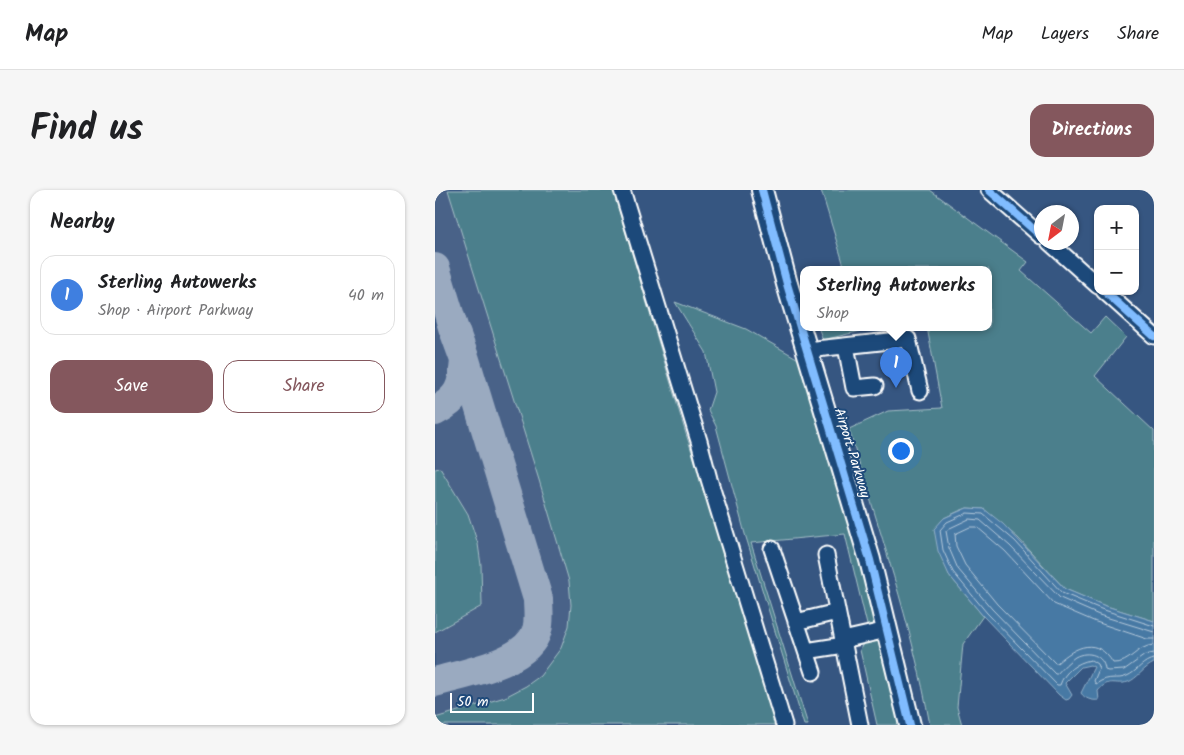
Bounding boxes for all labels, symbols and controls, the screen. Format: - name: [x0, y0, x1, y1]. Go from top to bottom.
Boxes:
- text: Map: [25, 15, 68, 54]
- text: Map: [982, 20, 1013, 49]
- text: Layers: [1041, 20, 1089, 49]
- text: Share: [1117, 20, 1159, 49]
- text: Find us: [30, 102, 143, 158]
- button: Directions: [1030, 104, 1154, 157]
- north arrow: [1034, 205, 1079, 250]
- map controls: [1094, 205, 1139, 295]
- button: +: [1094, 205, 1139, 250]
- text: Nearby: [50, 206, 115, 239]
- button: −: [1094, 250, 1139, 295]
- popup: [800, 266, 992, 331]
- text: Sterling Autowerks: [98, 268, 257, 298]
- text: Sterling Autowerks: [817, 271, 975, 301]
- text: 1: [65, 283, 69, 308]
- text: 40 m: [348, 283, 384, 308]
- text: Shop · Airport Parkway: [98, 298, 253, 323]
- text: Shop: [817, 301, 849, 326]
- pin: 1: [880, 347, 912, 388]
- button: Save: [50, 360, 213, 413]
- button: Share: [223, 360, 385, 413]
- street label: Airport Parkway: [828, 405, 876, 501]
- your location: [888, 438, 914, 464]
- scale bar: [450, 690, 534, 713]
- text: 50 m: [457, 691, 488, 713]

